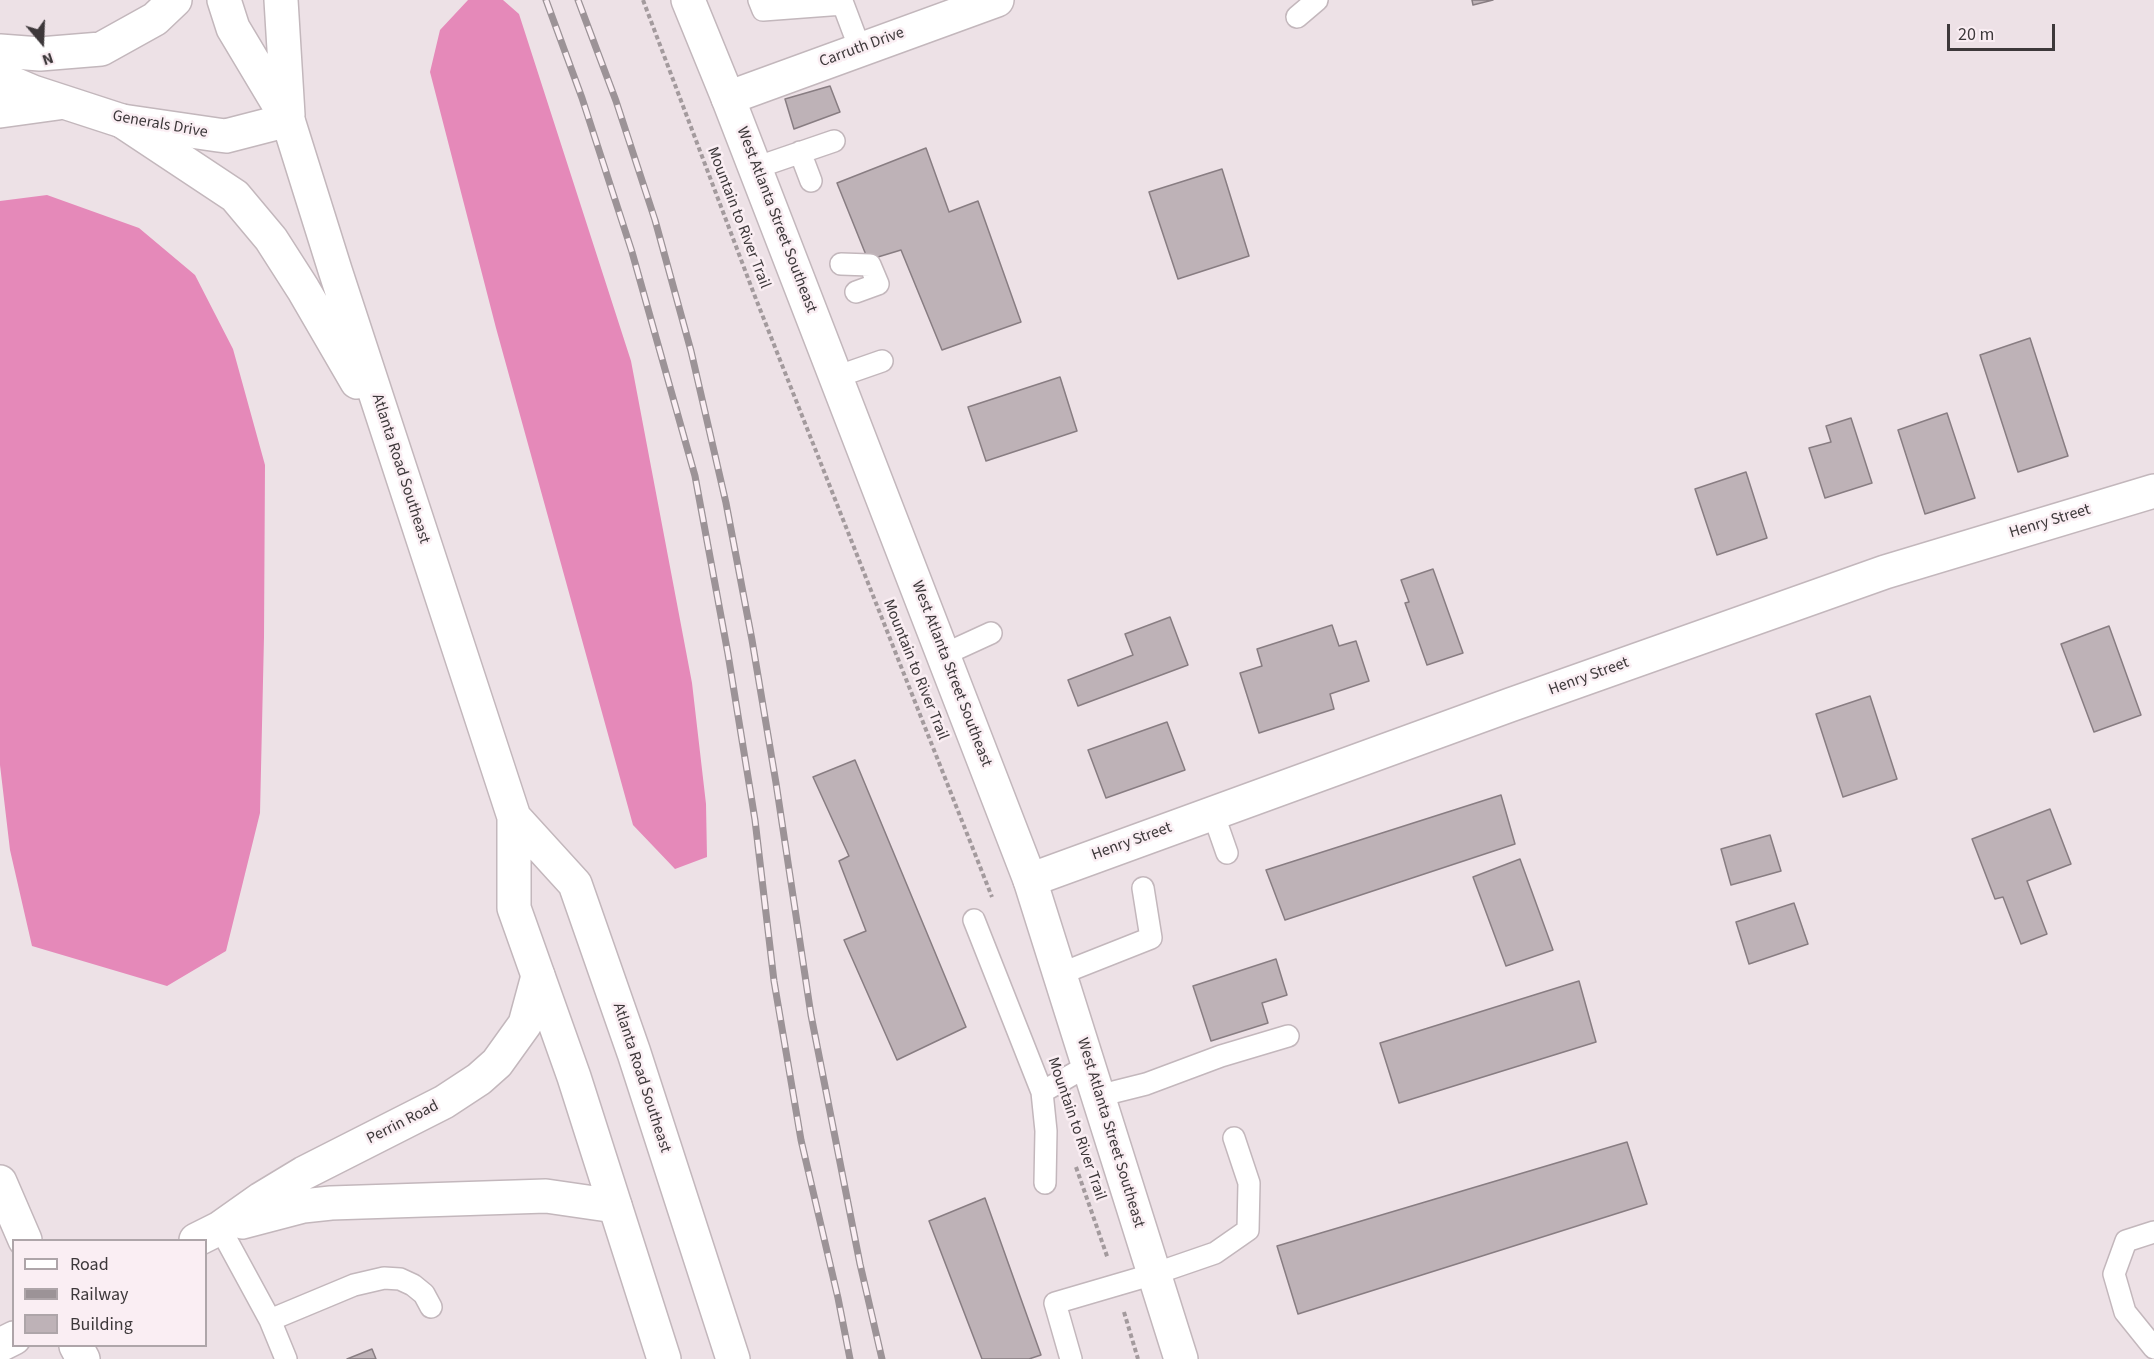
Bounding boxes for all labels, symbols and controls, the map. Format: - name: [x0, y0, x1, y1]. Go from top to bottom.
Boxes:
- north arrow: [12, 12, 72, 72]
- scale bar: [1950, 12, 2058, 50]
- text: 20 m: [1958, 22, 1994, 47]
- street label: Carruth Drive: [817, 24, 907, 72]
- text: N: [39, 47, 56, 71]
- street label: Generals Drive: [111, 107, 209, 143]
- street label: West Atlanta Street Southeast: [732, 124, 820, 316]
- street label: Mountain to River Trail: [702, 145, 774, 291]
- street label: Atlanta Road Southeast: [367, 392, 433, 546]
- street label: Henry Street: [2007, 501, 2093, 543]
- street label: West Atlanta Street Southeast: [907, 578, 995, 770]
- street label: Mountain to River Trail: [878, 597, 952, 743]
- street label: Henry Street: [1546, 654, 1632, 700]
- street label: Henry Street: [1089, 819, 1175, 865]
- street label: Atlanta Road Southeast: [608, 1001, 674, 1155]
- street label: West Atlanta Street Southeast: [1072, 1036, 1148, 1230]
- street label: Mountain to River Trail: [1042, 1055, 1110, 1203]
- street label: Perrin Road: [364, 1097, 442, 1149]
- legend: [12, 1239, 207, 1347]
- text: Road: [70, 1252, 109, 1277]
- text: Railway: [70, 1282, 129, 1307]
- text: Building: [70, 1312, 133, 1337]

